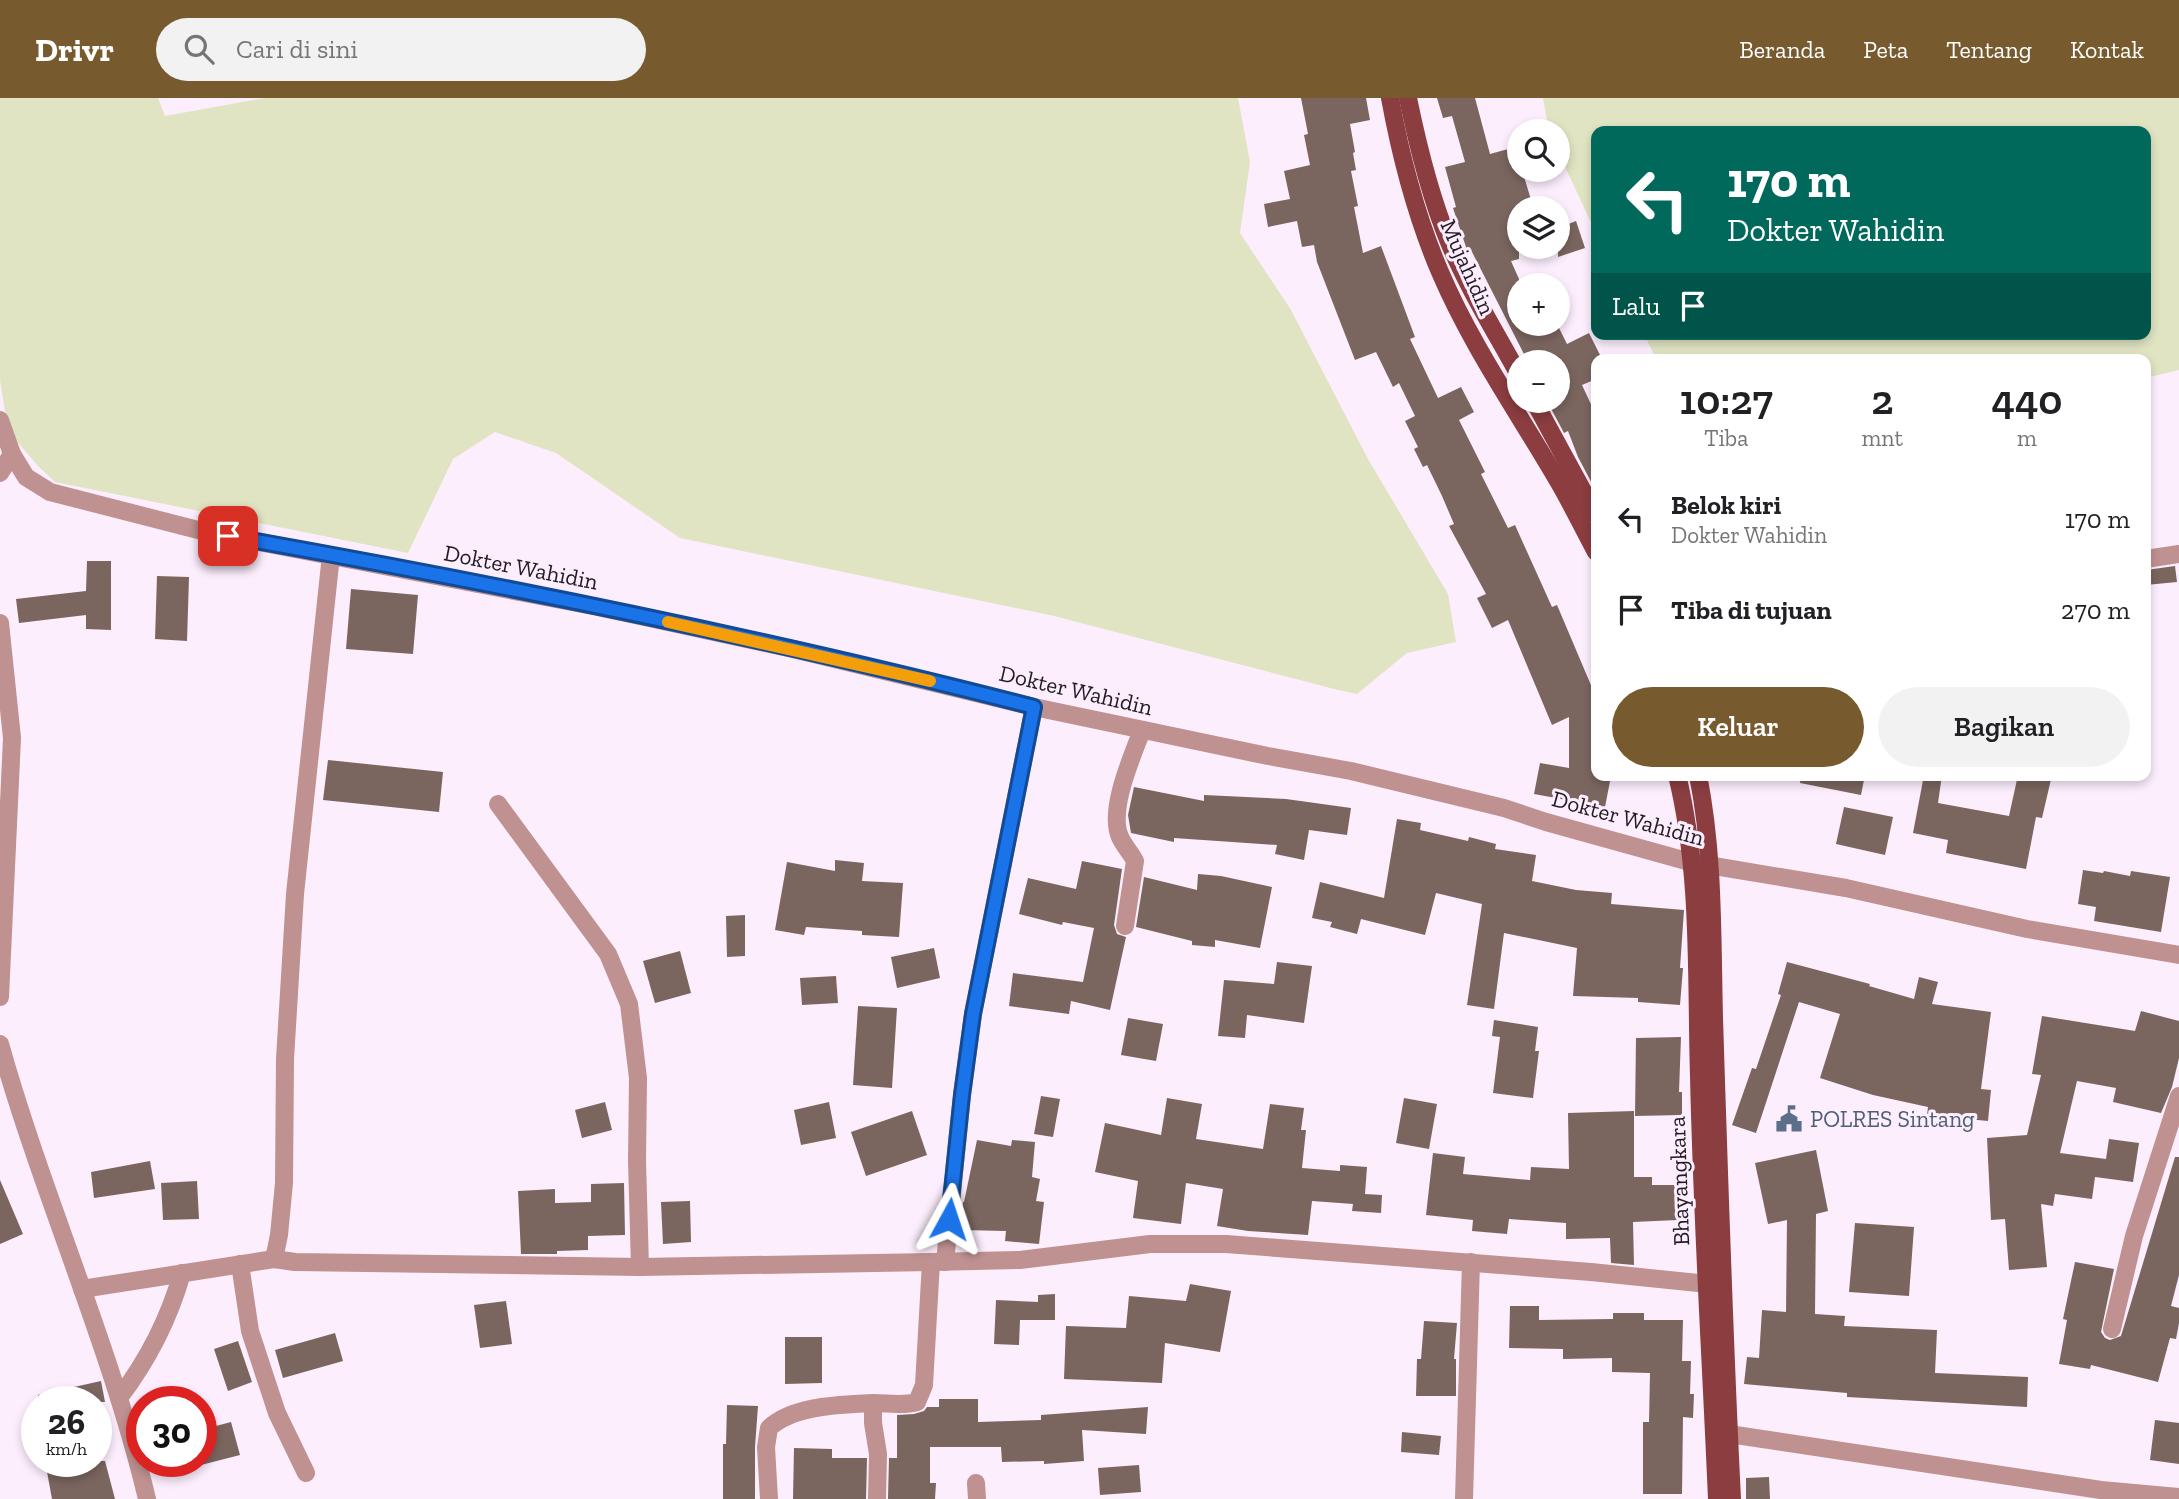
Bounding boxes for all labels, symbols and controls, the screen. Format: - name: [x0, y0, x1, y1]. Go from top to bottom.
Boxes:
- search box: [156, 18, 646, 81]
- text: Drivr: [35, 30, 114, 69]
- icon: search: [180, 30, 218, 68]
- text: Cari di sini: [236, 33, 358, 65]
- text: Beranda: [1739, 35, 1825, 64]
- text: Peta: [1863, 35, 1908, 64]
- text: Tentang: [1946, 35, 2032, 64]
- text: Kontak: [2070, 35, 2144, 64]
- map controls: [1507, 119, 1570, 413]
- button: search: [1507, 119, 1570, 182]
- text: 170 m: [1727, 151, 1850, 210]
- icon: left: [1612, 154, 1703, 245]
- button: layers: [1507, 196, 1570, 259]
- text: Dokter Wahidin: [1727, 211, 1944, 249]
- street label: Mujahidin: [1435, 215, 1501, 319]
- button: +: [1507, 273, 1570, 336]
- icon: arrive: [1674, 287, 1712, 325]
- text: Lalu: [1612, 290, 1660, 322]
- button: −: [1507, 350, 1570, 413]
- text: 10:27: [1679, 374, 1773, 425]
- text: 2: [1871, 374, 1893, 425]
- text: 440: [1991, 374, 2063, 425]
- text: Tiba: [1704, 424, 1748, 452]
- text: mnt: [1861, 424, 1903, 452]
- text: m: [2017, 424, 2037, 452]
- text: Belok kiri: [1671, 489, 1781, 521]
- icon: left: [1612, 500, 1650, 538]
- text: 170 m: [2065, 503, 2130, 535]
- pin: [198, 506, 258, 566]
- icon: arrive: [209, 517, 247, 555]
- text: Dokter Wahidin: [1671, 521, 1827, 549]
- street label: Dokter Wahidin: [442, 538, 600, 596]
- icon: arrive: [1612, 591, 1650, 629]
- text: Tiba di tujuan: [1671, 594, 1832, 626]
- text: 270 m: [2061, 594, 2130, 626]
- street label: Dokter Wahidin: [997, 659, 1155, 721]
- button: Keluar: [1612, 687, 1864, 767]
- button: Bagikan: [1878, 687, 2130, 767]
- street label: Dokter Wahidin: [1549, 784, 1707, 852]
- public building icon: POLRES Sintang: [1774, 1104, 1804, 1134]
- place label: POLRES Sintang: [1810, 1105, 1975, 1133]
- street label: Bhayangkara: [1663, 1116, 1695, 1246]
- position arrow: [912, 1182, 986, 1256]
- speed limit sign: 30: [126, 1386, 217, 1477]
- text: 26: [48, 1401, 85, 1443]
- text: km/h: [46, 1438, 87, 1460]

